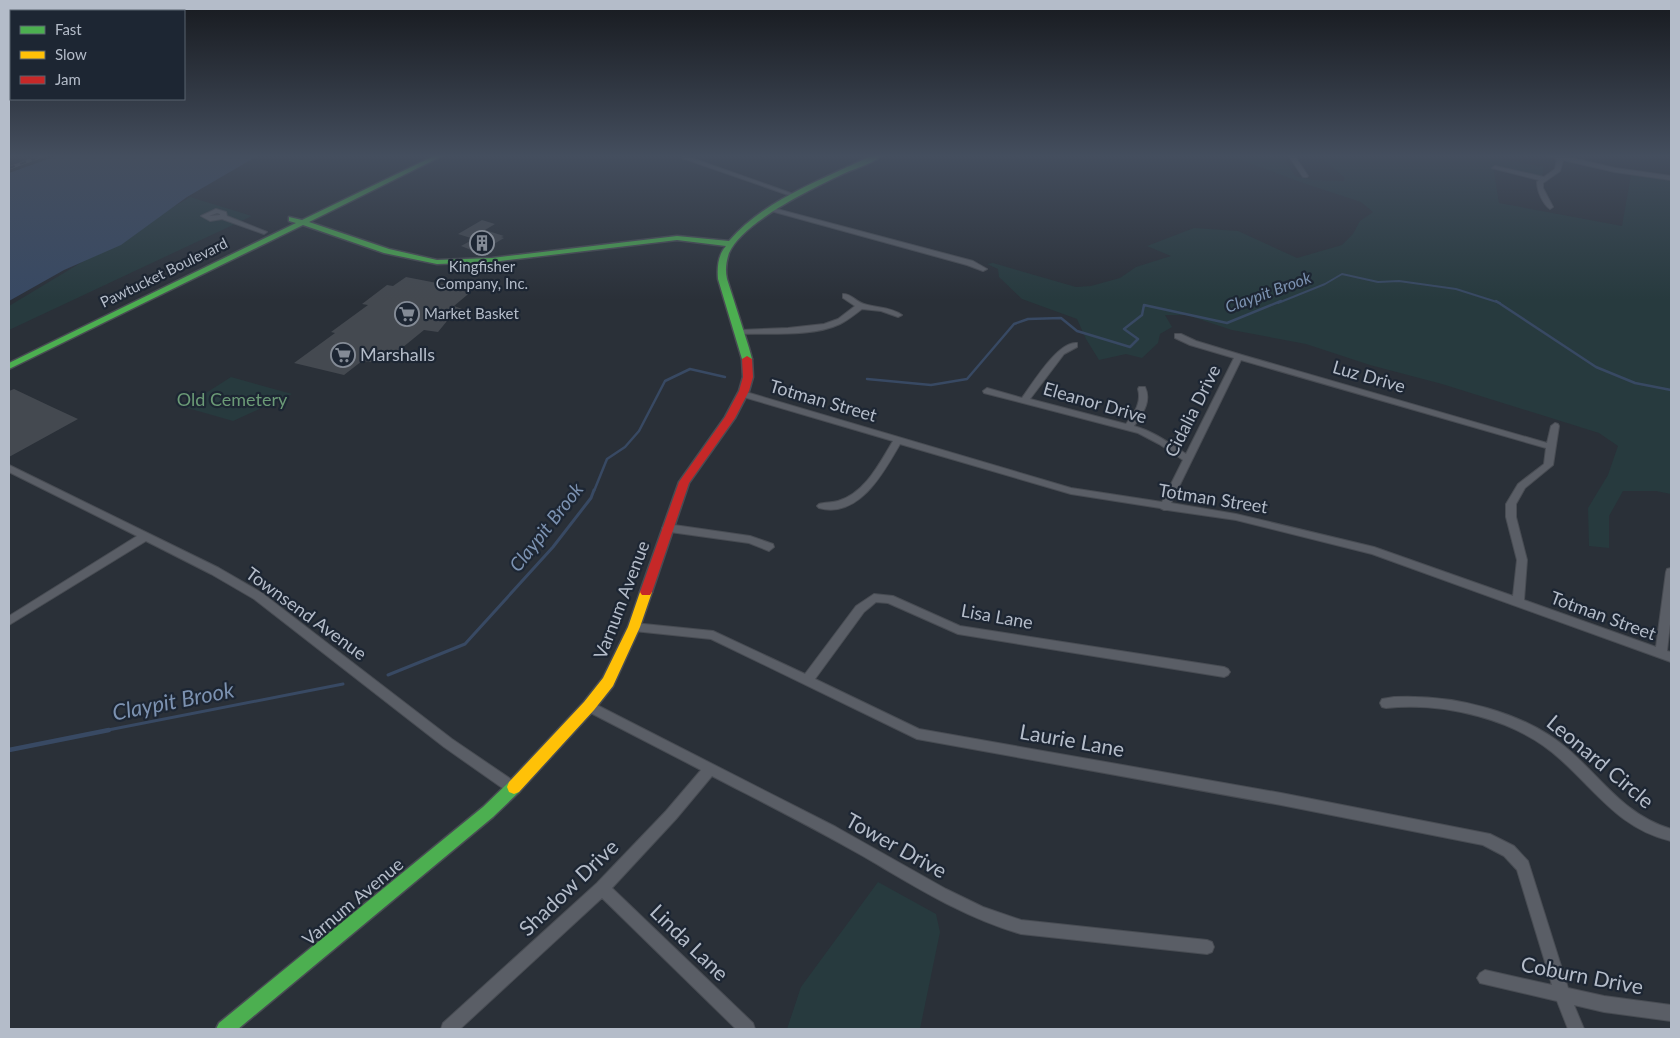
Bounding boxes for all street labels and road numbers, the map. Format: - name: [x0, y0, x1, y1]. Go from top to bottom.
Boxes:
- street label: Pawtucket Boulevard: [97, 233, 230, 311]
- street label: Luz Drive: [1330, 355, 1408, 397]
- street label: Cidalia Drive: [1160, 361, 1225, 460]
- street label: Totman Street: [767, 374, 880, 426]
- street label: Eleanor Drive: [1041, 377, 1150, 427]
- street label: Totman Street: [1157, 478, 1270, 518]
- street label: Varnum Avenue: [588, 537, 654, 662]
- street label: Townsend Avenue: [242, 562, 371, 664]
- street label: Totman Street: [1548, 586, 1660, 645]
- street label: Lisa Lane: [959, 599, 1035, 633]
- street label: Leonard Circle: [1542, 709, 1660, 813]
- street label: Laurie Lane: [1018, 718, 1127, 761]
- street label: Tower Drive: [842, 807, 952, 883]
- street label: Shadow Drive: [513, 833, 623, 941]
- street label: Varnum Avenue: [297, 853, 407, 950]
- street label: Linda Lane: [646, 898, 734, 985]
- street label: Coburn Drive: [1519, 950, 1646, 999]

